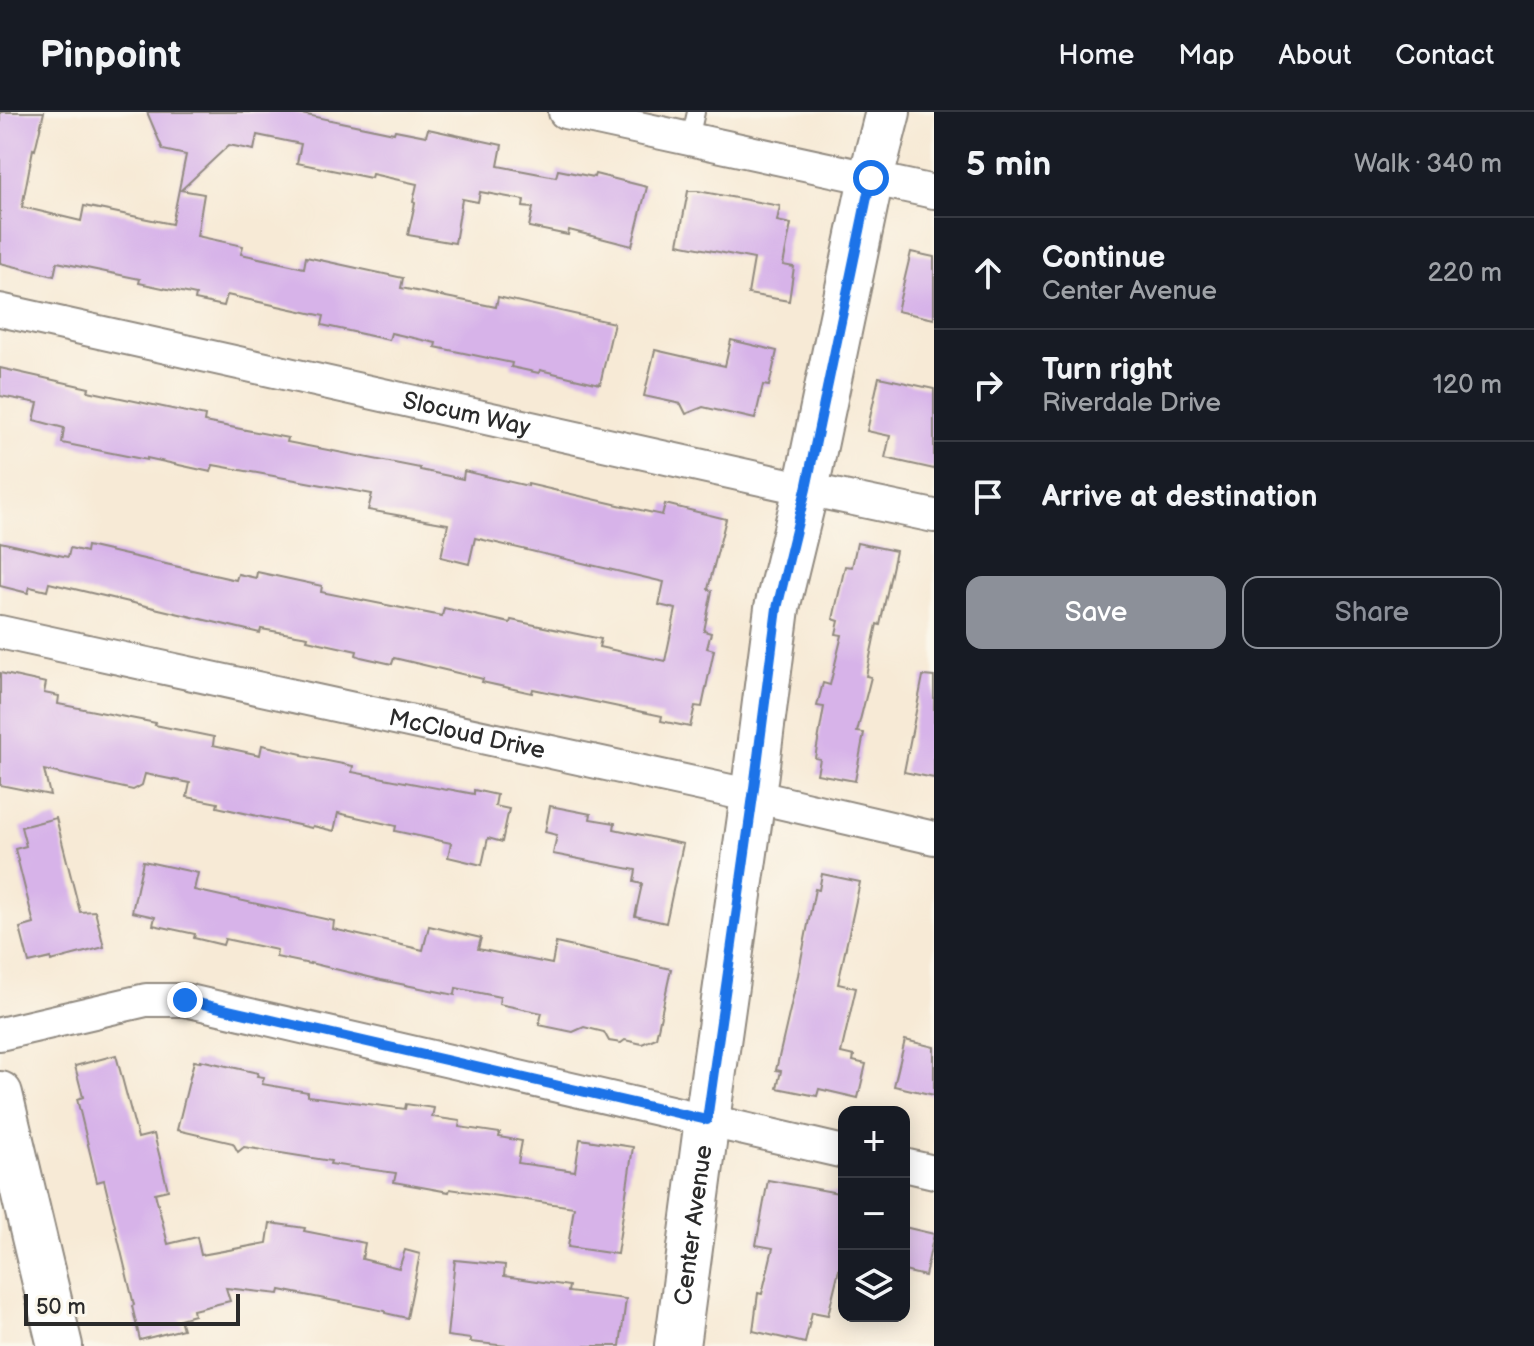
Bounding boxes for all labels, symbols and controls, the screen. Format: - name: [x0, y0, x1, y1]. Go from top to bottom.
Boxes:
- text: Pinpoint: [40, 33, 181, 78]
- text: Home: [1058, 39, 1134, 72]
- text: Map: [1178, 39, 1235, 72]
- text: About: [1279, 39, 1351, 72]
- text: Contact: [1395, 39, 1494, 72]
- text: 5 min: [966, 144, 1051, 185]
- text: Walk · 340 m: [1354, 149, 1502, 180]
- route start: [853, 160, 889, 196]
- text: Continue: [1042, 240, 1165, 276]
- icon: ahead: [966, 251, 1010, 295]
- text: 220 m: [1428, 258, 1502, 289]
- text: Center Avenue: [1042, 276, 1217, 307]
- text: Turn right: [1042, 352, 1173, 388]
- icon: right: [966, 363, 1010, 407]
- text: 120 m: [1433, 370, 1502, 401]
- street label: Slocum Way: [400, 385, 533, 442]
- text: Riverdale Drive: [1042, 388, 1221, 419]
- icon: arrive: [966, 475, 1010, 519]
- text: Arrive at destination: [1042, 479, 1318, 515]
- button: Save: [966, 576, 1226, 649]
- button: Share: [1242, 576, 1502, 649]
- street label: McCloud Drive: [386, 703, 548, 765]
- route end: [167, 982, 203, 1018]
- map controls: [838, 1106, 910, 1322]
- button: +: [838, 1106, 910, 1178]
- street label: Center Avenue: [668, 1143, 718, 1307]
- button: −: [838, 1178, 910, 1250]
- button: layers: [838, 1250, 910, 1322]
- scale bar: [24, 1290, 240, 1326]
- text: 50 m: [36, 1294, 86, 1321]

